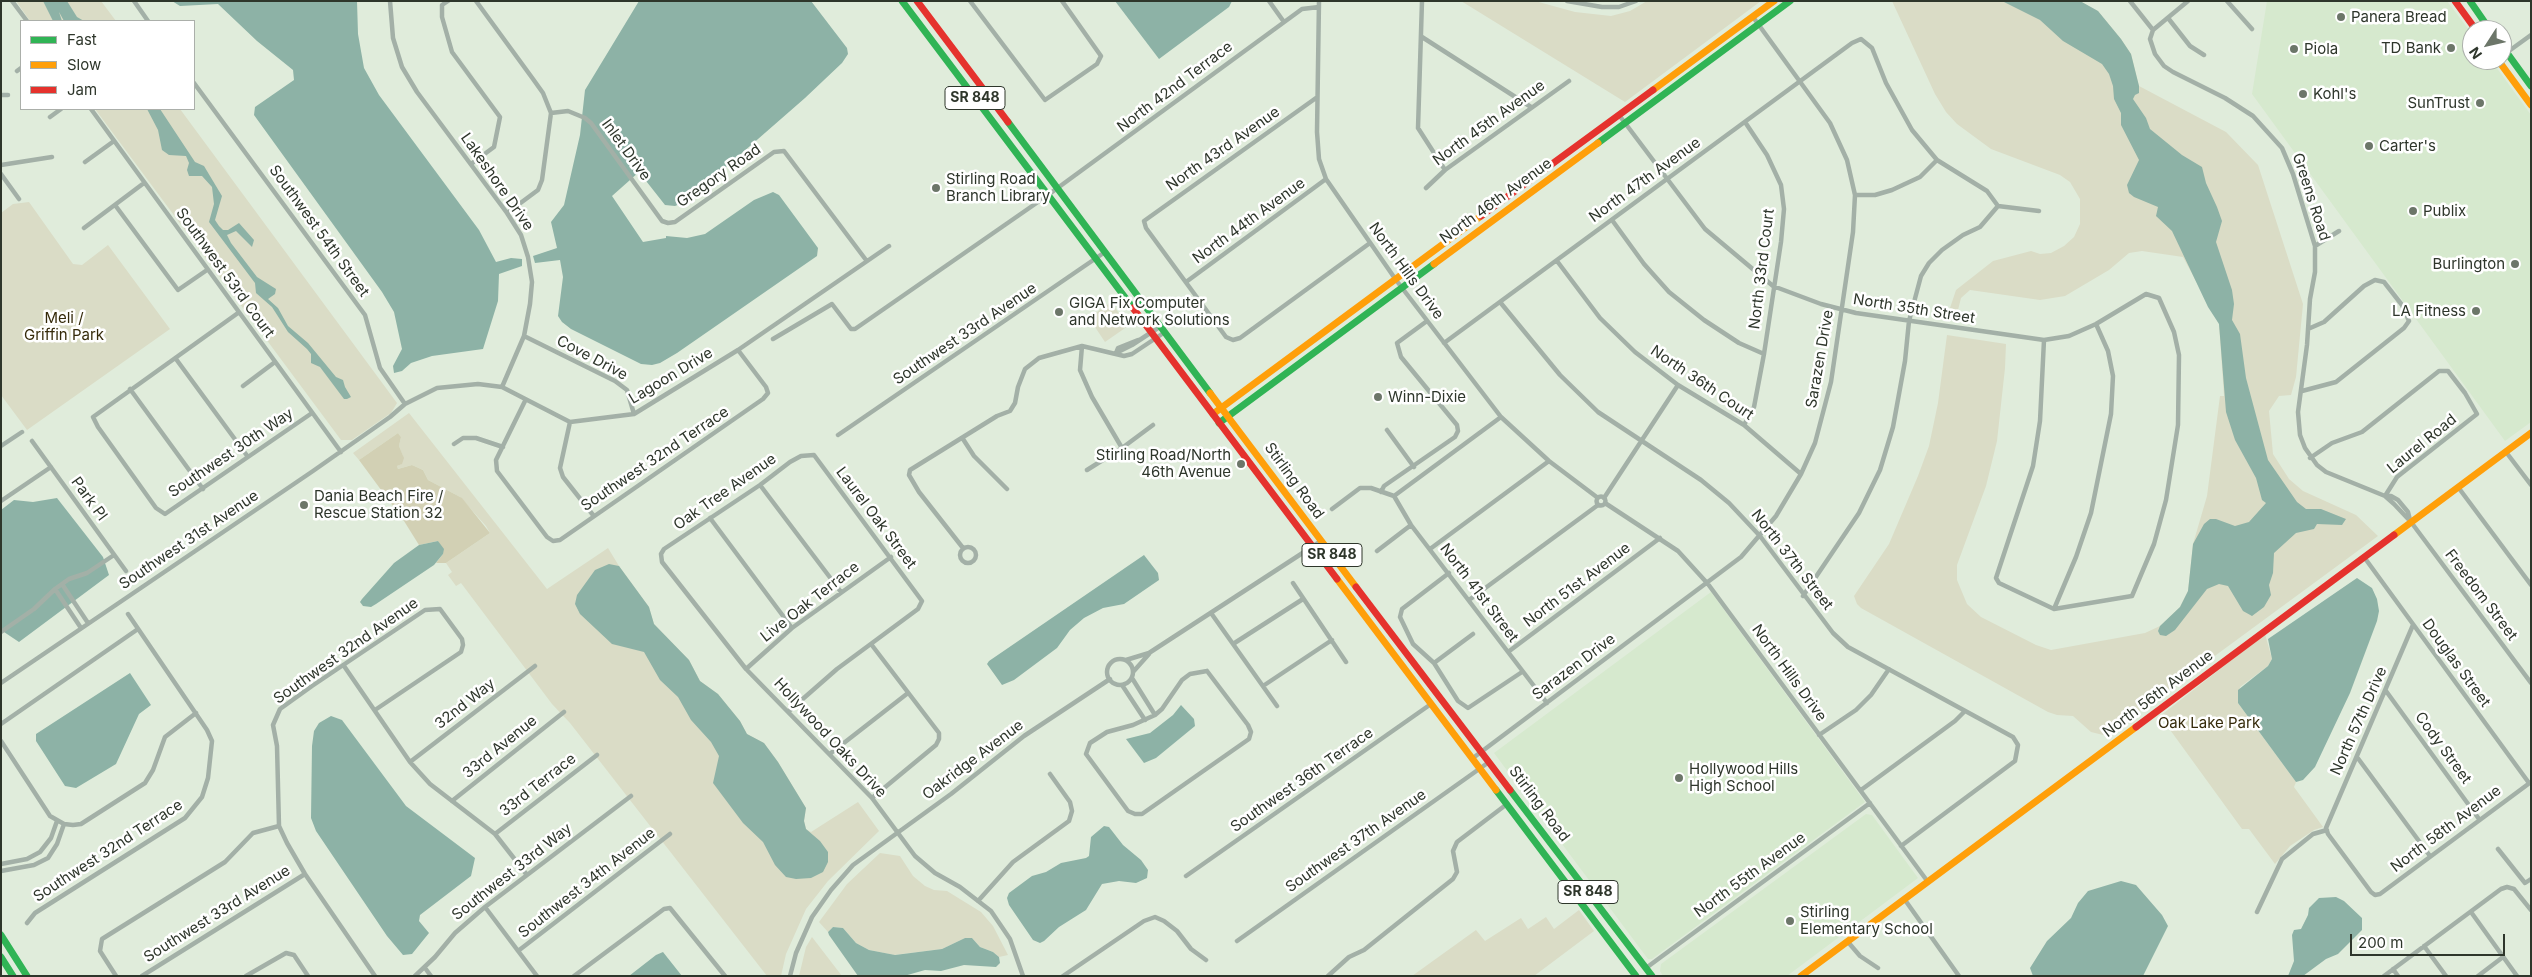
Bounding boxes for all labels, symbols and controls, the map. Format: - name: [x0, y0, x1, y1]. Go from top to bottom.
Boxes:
- place label: Panera Bread: [2351, 8, 2447, 26]
- marker: Panera Bread: [2335, 11, 2347, 23]
- legend: [20, 20, 195, 110]
- north arrow: [2462, 20, 2512, 70]
- text: Fast: [67, 30, 97, 49]
- street label: North 42nd Terrace: [1114, 38, 1236, 136]
- place label: TD Bank: [2381, 39, 2441, 57]
- place label: Piola: [2304, 40, 2338, 58]
- marker: TD Bank: [2445, 42, 2457, 54]
- marker: Piola: [2288, 43, 2300, 55]
- text: N: [2465, 44, 2485, 63]
- text: Slow: [67, 55, 101, 74]
- street label: North 45th Avenue: [1430, 76, 1548, 170]
- text: Jam: [67, 80, 97, 99]
- place label: Kohl's: [2313, 85, 2356, 103]
- road number: SR 848: [945, 86, 1005, 110]
- marker: Kohl's: [2297, 88, 2309, 100]
- place label: SunTrust: [2407, 94, 2470, 112]
- marker: SunTrust: [2474, 97, 2486, 109]
- street label: North 43rd Avenue: [1163, 103, 1283, 195]
- street label: Inlet Drive: [598, 116, 654, 184]
- street label: Lakeshore Drive: [457, 130, 537, 234]
- street label: North 47th Avenue: [1586, 134, 1704, 226]
- place label: Carter's: [2379, 137, 2436, 155]
- street label: Gregory Road: [674, 140, 764, 212]
- marker: Carter's: [2363, 140, 2375, 152]
- street label: Greens Road: [2288, 151, 2334, 243]
- street label: North 46th Avenue: [1437, 154, 1555, 248]
- street label: Southwest 54th Street: [265, 162, 373, 300]
- place label: Stirling Road Branch Library: [946, 170, 1050, 205]
- street label: North 44th Avenue: [1189, 174, 1309, 268]
- marker: Stirling Road Branch Library: [930, 182, 942, 194]
- place label: Publix: [2423, 202, 2466, 220]
- street label: Southwest 53rd Court: [172, 205, 278, 341]
- marker: Publix: [2407, 205, 2419, 217]
- street label: North 33rd Court: [1746, 208, 1778, 330]
- street label: North Hills Drive: [1365, 219, 1447, 323]
- place label: Burlington: [2432, 255, 2505, 273]
- marker: Burlington: [2509, 258, 2521, 270]
- street label: Southwest 33rd Avenue: [890, 279, 1040, 389]
- street label: North 35th Street: [1852, 290, 1976, 328]
- place label: GIGA Fix Computer and Network Solutions: [1069, 294, 1230, 329]
- place label: LA Fitness: [2392, 302, 2466, 320]
- marker: LA Fitness: [2470, 305, 2482, 317]
- marker: GIGA Fix Computer and Network Solutions: [1053, 306, 1065, 318]
- park label: Meli / Griffin Park: [24, 309, 104, 344]
- street label: Sarazen Drive: [1803, 309, 1837, 409]
- street label: Cove Drive: [553, 332, 631, 384]
- street label: North 36th Court: [1647, 342, 1757, 424]
- street label: Lagoon Drive: [626, 344, 716, 408]
- place label: Winn-Dixie: [1388, 388, 1466, 406]
- marker: Winn-Dixie: [1372, 391, 1384, 403]
- street label: Southwest 32nd Terrace: [578, 403, 732, 515]
- street label: Southwest 30th Way: [165, 405, 297, 501]
- street label: Laurel Road: [2384, 411, 2460, 477]
- street label: Stirling Road: [1260, 439, 1328, 523]
- place label: Stirling Road/North 46th Avenue: [1096, 446, 1231, 481]
- street label: Oak Tree Avenue: [670, 450, 780, 534]
- marker: Stirling Road/North 46th Avenue: [1235, 458, 1247, 470]
- street label: Laurel Oak Street: [832, 464, 920, 572]
- street label: Park Pl: [67, 474, 111, 524]
- street label: Southwest 31st Avenue: [116, 487, 262, 593]
- place label: Dania Beach Fire / Rescue Station 32: [314, 487, 443, 522]
- marker: Dania Beach Fire / Rescue Station 32: [298, 499, 310, 511]
- street label: North 37th Street: [1747, 506, 1837, 614]
- street label: North 51st Avenue: [1520, 539, 1634, 631]
- street label: North 41st Street: [1436, 540, 1522, 646]
- road number: SR 848: [1302, 544, 1362, 566]
- street label: Freedom Street: [2441, 546, 2521, 644]
- street label: Live Oak Terrace: [757, 558, 863, 646]
- street label: Southwest 32nd Avenue: [270, 594, 422, 708]
- street label: Douglas Street: [2418, 615, 2494, 711]
- street label: North Hills Drive: [1748, 621, 1830, 725]
- street label: Sarazen Drive: [1529, 630, 1619, 704]
- street label: North 56th Avenue: [2099, 647, 2217, 741]
- street label: North 57th Drive: [2327, 664, 2391, 778]
- street label: 32nd Way: [431, 675, 499, 733]
- street label: Hollywood Oaks Drive: [770, 675, 890, 801]
- street label: Cody Street: [2411, 709, 2475, 787]
- street label: 33rd Avenue: [459, 712, 541, 782]
- park label: Oak Lake Park: [2158, 714, 2260, 732]
- street label: Oakridge Avenue: [919, 716, 1027, 804]
- street label: Southwest 36th Terrace: [1227, 724, 1377, 836]
- street label: 33rd Terrace: [496, 750, 580, 820]
- place label: Hollywood Hills High School: [1689, 760, 1798, 795]
- street label: Stirling Road: [1505, 763, 1573, 845]
- marker: Hollywood Hills High School: [1673, 772, 1685, 784]
- street label: North 58th Avenue: [2387, 782, 2505, 876]
- street label: Southwest 37th Avenue: [1282, 786, 1430, 896]
- street label: Southwest 32nd Terrace: [30, 796, 186, 906]
- street label: Southwest 33rd Way: [449, 820, 575, 924]
- street label: Southwest 34th Avenue: [515, 824, 659, 942]
- street label: North 55th Avenue: [1691, 829, 1809, 921]
- street label: Southwest 33rd Avenue: [141, 862, 293, 966]
- road number: SR 848: [1558, 880, 1618, 904]
- place label: Stirling Elementary School: [1800, 903, 1933, 938]
- marker: Stirling Elementary School: [1784, 915, 1796, 927]
- scale bar: [2352, 924, 2507, 956]
- text: 200 m: [2358, 933, 2403, 952]

